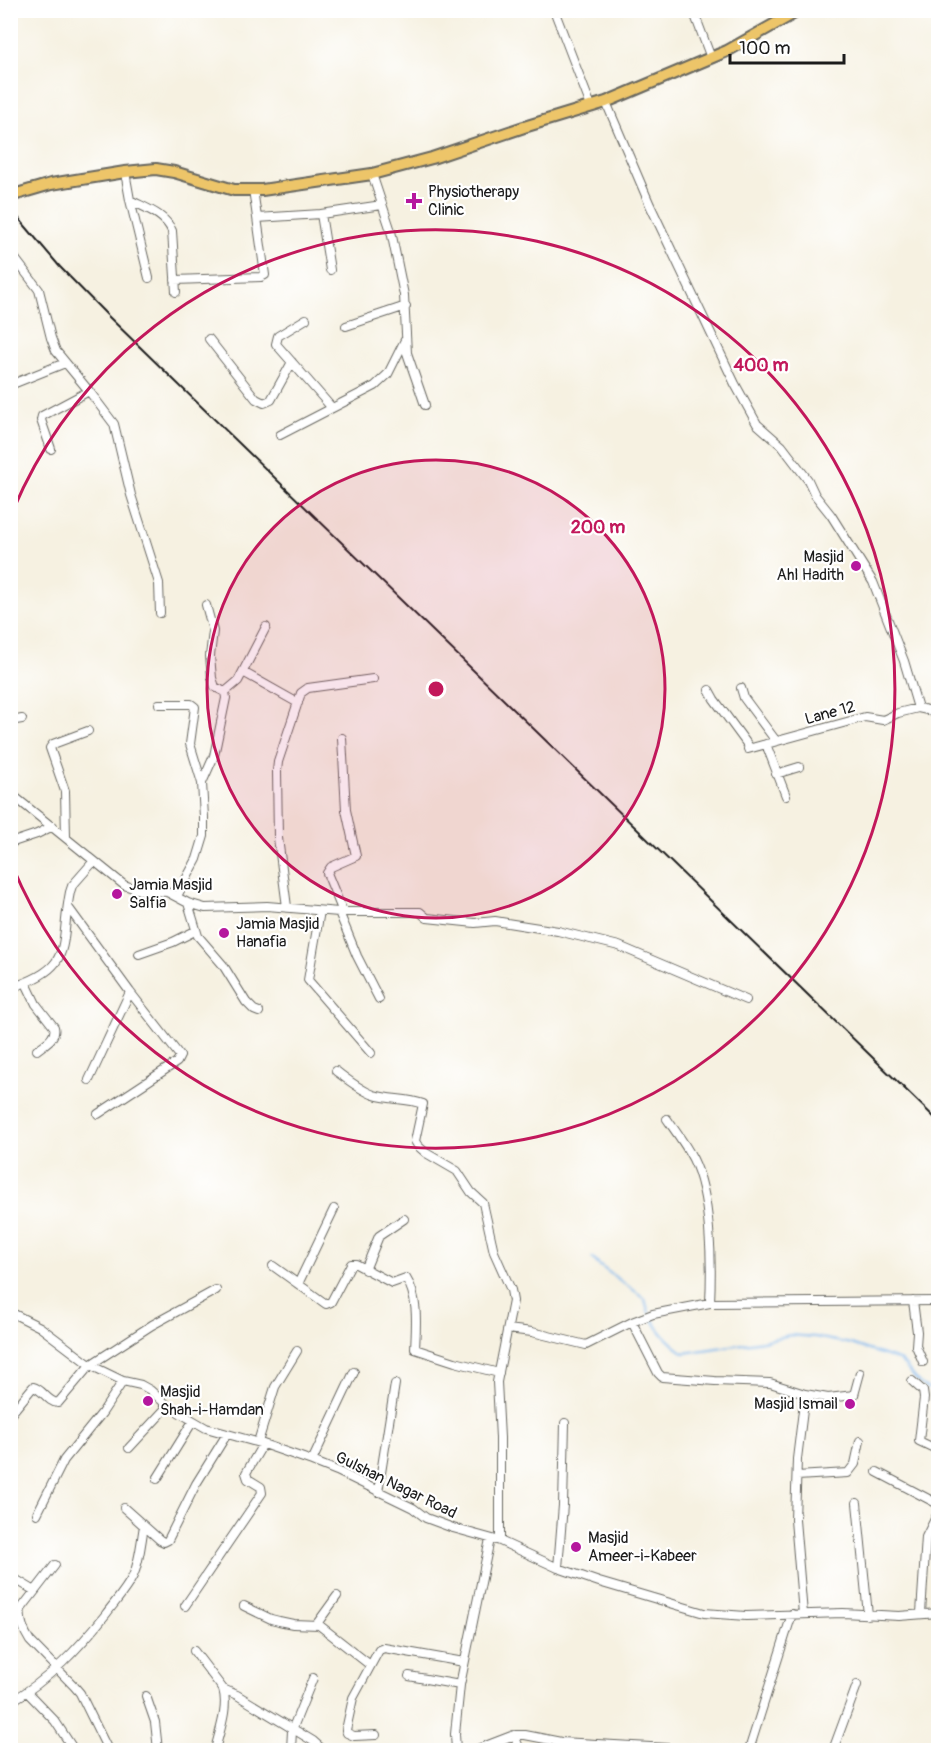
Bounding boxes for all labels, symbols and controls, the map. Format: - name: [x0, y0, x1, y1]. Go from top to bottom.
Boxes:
- scale bar: [730, 27, 844, 65]
- text: 100 m: [739, 37, 791, 60]
- place label: Physiotherapy Clinic: [428, 182, 519, 220]
- marker: Physiotherapy Clinic: [405, 192, 423, 210]
- text: 400 m: [734, 354, 788, 377]
- text: 200 m: [571, 516, 625, 539]
- place label: Masjid Ahl Hadith: [777, 547, 844, 585]
- marker: Masjid Ahl Hadith: [849, 559, 863, 573]
- centre of rings: [426, 679, 446, 699]
- street label: Lane 12: [802, 697, 858, 729]
- place label: Jamia Masjid Salfia: [129, 875, 213, 913]
- marker: Jamia Masjid Salfia: [110, 887, 124, 901]
- place label: Jamia Masjid Hanafia: [236, 914, 320, 952]
- marker: Jamia Masjid Hanafia: [217, 926, 231, 940]
- place label: Masjid Shah-i-Hamdan: [160, 1382, 264, 1420]
- marker: Masjid Shah-i-Hamdan: [141, 1394, 155, 1408]
- place label: Masjid Ismail: [754, 1394, 838, 1414]
- marker: Masjid Ismail: [843, 1397, 857, 1411]
- street label: Gulshan Nagar Road: [332, 1447, 460, 1523]
- place label: Masjid Ameer-i-Kabeer: [588, 1528, 697, 1566]
- marker: Masjid Ameer-i-Kabeer: [569, 1540, 583, 1554]

